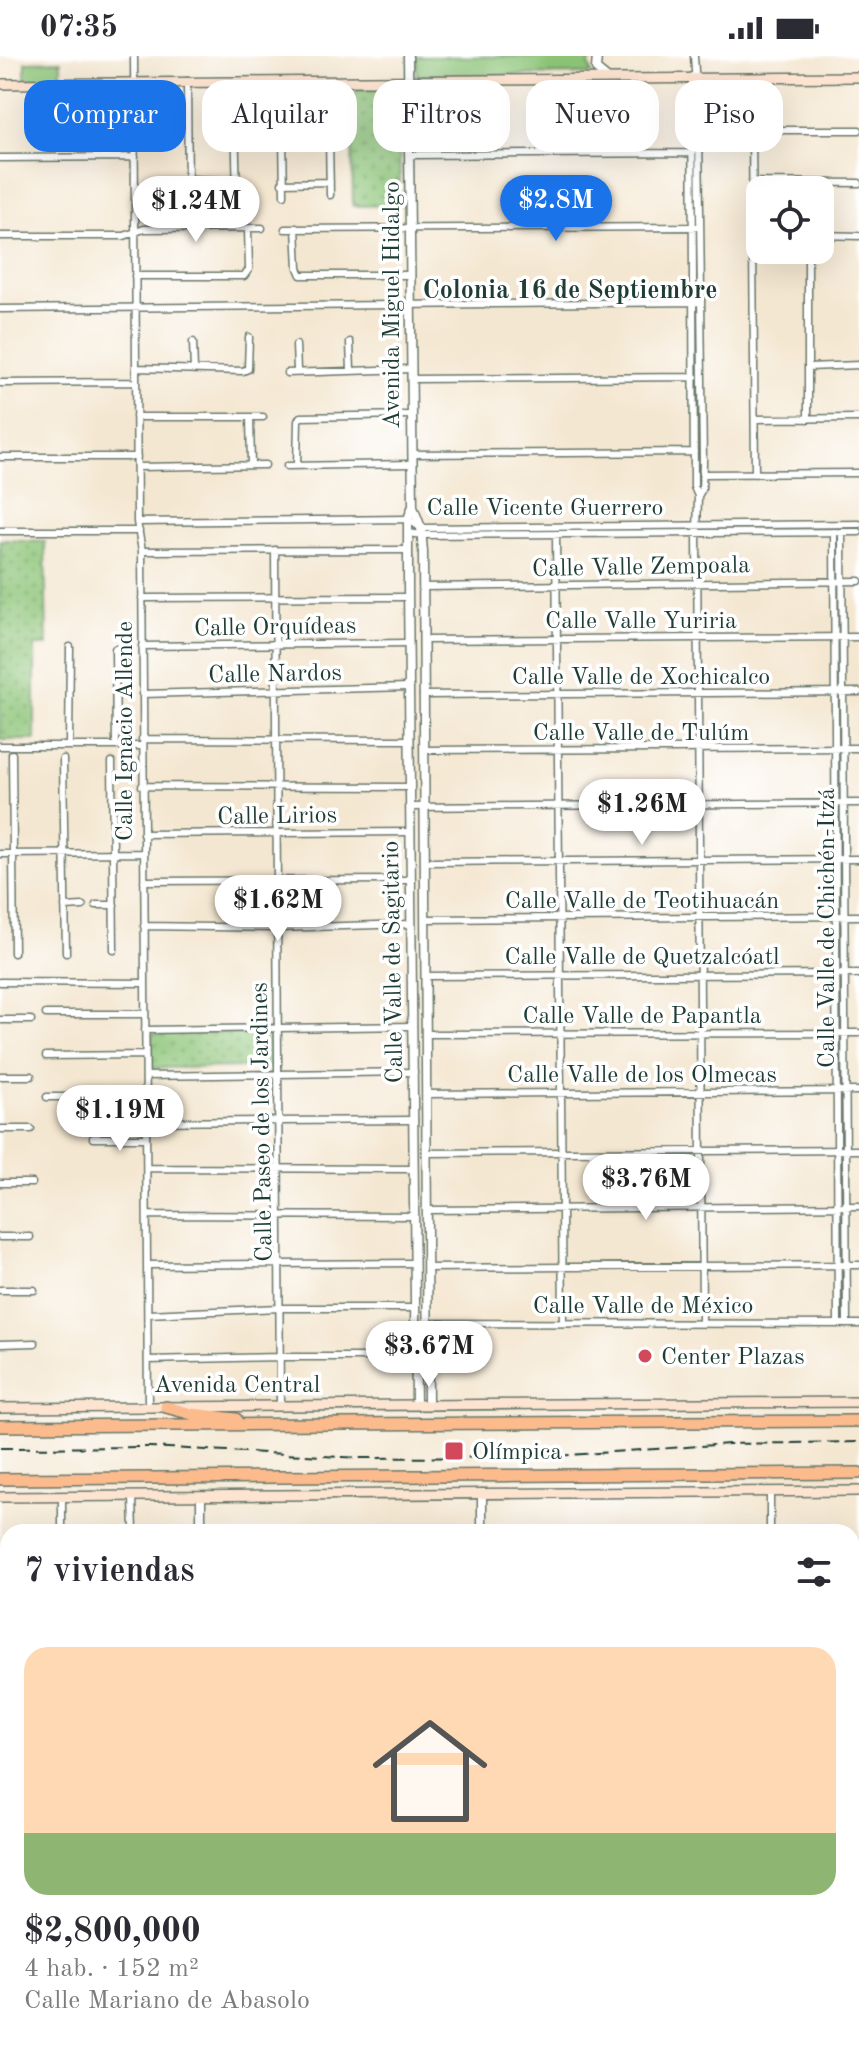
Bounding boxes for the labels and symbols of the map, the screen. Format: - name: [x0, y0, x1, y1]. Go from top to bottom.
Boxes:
- pin: $2.8M: [500, 175, 612, 243]
- pin: $1.24M: [131, 176, 261, 244]
- street label: Avenida Miguel Hidalgo: [381, 181, 405, 429]
- district label: Colonia 16 de Septiembre: [422, 278, 718, 304]
- street label: Calle Vicente Guerrero: [427, 497, 663, 521]
- street label: Calle Valle Zempoala: [532, 554, 750, 582]
- street label: Calle Valle Yuriria: [545, 610, 737, 634]
- street label: Calle Orquídeas: [194, 615, 356, 641]
- street label: Calle Ignacio Allende: [114, 621, 138, 841]
- street label: Calle Nardos: [208, 662, 342, 688]
- street label: Calle Valle de Xochicalco: [512, 666, 770, 690]
- street label: Calle Valle de Tulúm: [533, 722, 749, 746]
- pin: $1.26M: [577, 779, 707, 847]
- street label: Calle Valle de Chichén-Itzá: [816, 788, 840, 1068]
- street label: Calle Lirios: [217, 804, 337, 830]
- street label: Calle Valle de Sagitario: [380, 840, 408, 1084]
- pin: $1.62M: [213, 875, 343, 943]
- street label: Calle Valle de Teotihuacán: [505, 890, 779, 914]
- street label: Calle Valle de Quetzalcóatl: [504, 946, 780, 970]
- street label: Calle Paseo de los Jardines: [249, 982, 277, 1262]
- street label: Calle Valle de Papantla: [522, 1005, 762, 1029]
- street label: Calle Valle de los Olmecas: [507, 1064, 777, 1088]
- pin: $1.19M: [55, 1085, 185, 1153]
- pin: $3.76M: [581, 1154, 711, 1222]
- street label: Calle Valle de México: [533, 1295, 753, 1319]
- pin: $3.67M: [364, 1321, 494, 1389]
- place label: Center Plazas: [661, 1346, 805, 1370]
- marker: Center Plazas: [636, 1347, 654, 1365]
- street label: Avenida Central: [154, 1374, 320, 1398]
- marker: Olímpica: [443, 1440, 465, 1462]
- place label: Olímpica: [472, 1441, 562, 1465]

